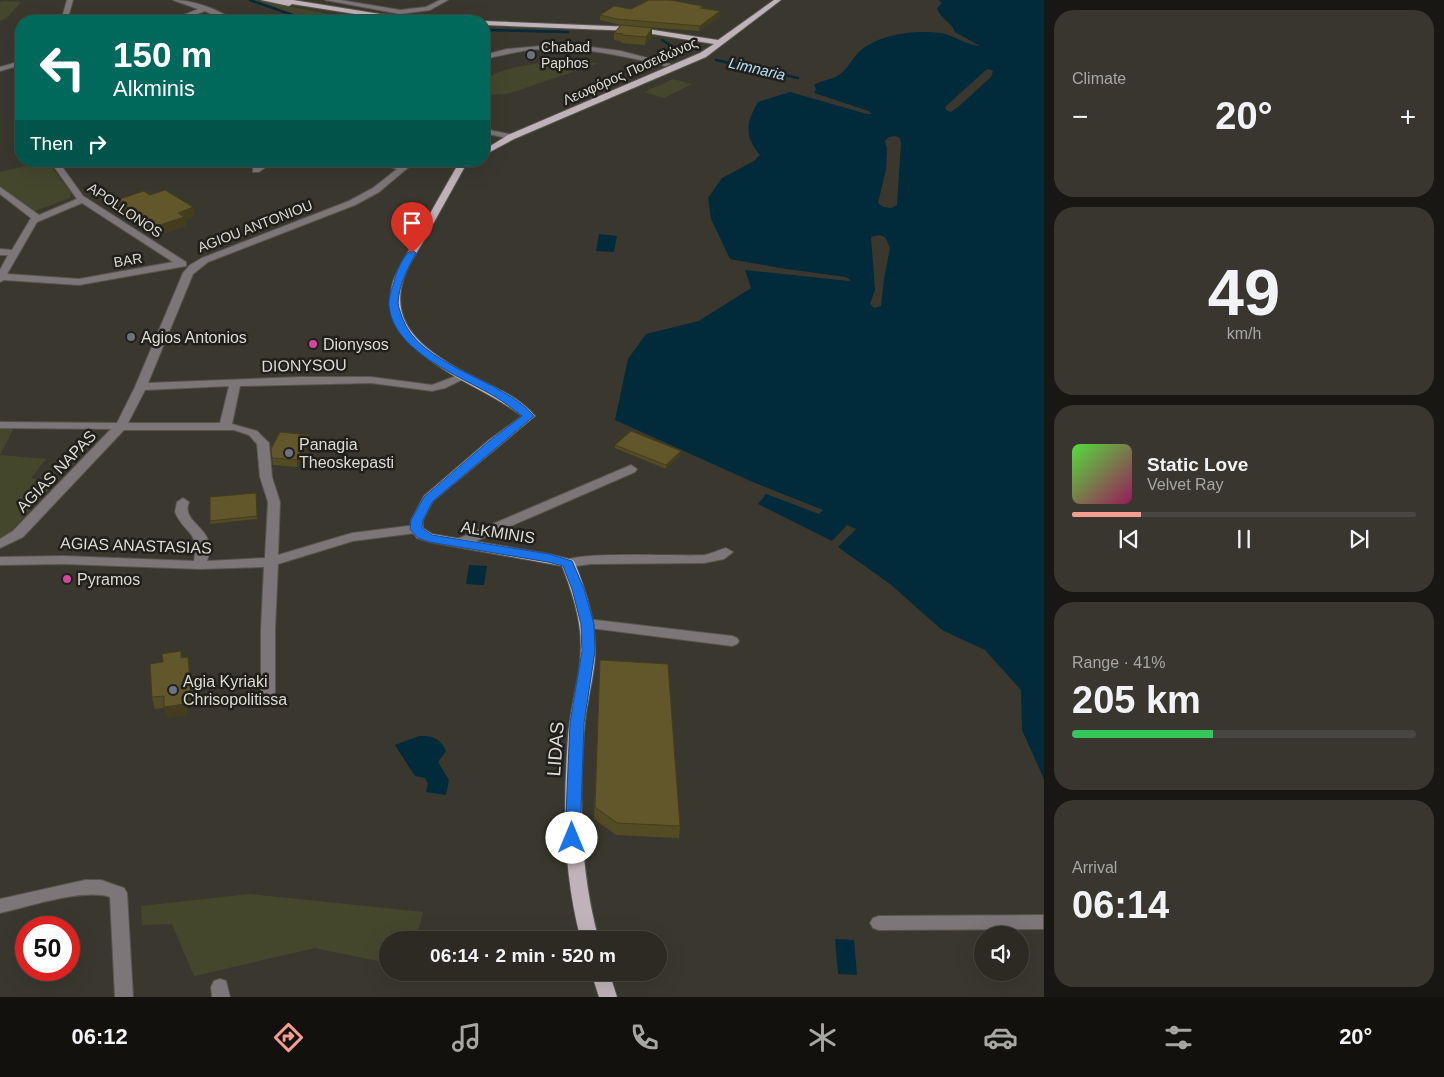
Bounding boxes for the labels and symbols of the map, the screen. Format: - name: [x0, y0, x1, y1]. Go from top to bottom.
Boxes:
- street label: Λεωφόρος Ποσειδώνος: [560, 34, 700, 108]
- place label: Chabad Paphos: [541, 39, 590, 71]
- marker: Chabad Paphos: [525, 49, 537, 61]
- water label: Limnaria: [727, 54, 787, 83]
- street label: APOLLONOS: [85, 179, 165, 241]
- street label: AGIOU ANTONIOU: [195, 197, 315, 255]
- pin: [391, 202, 433, 253]
- street label: BAR: [113, 250, 143, 270]
- place label: Agios Antonios: [141, 329, 247, 346]
- marker: Agios Antonios: [125, 331, 137, 343]
- place label: Dionysos: [323, 336, 389, 353]
- marker: Dionysos: [307, 338, 319, 350]
- street label: DIONYSOU: [261, 356, 347, 375]
- street label: AGIAS NAPAS: [13, 427, 99, 516]
- place label: Panagia Theoskepasti: [299, 436, 394, 471]
- marker: Panagia Theoskepasti: [283, 447, 295, 459]
- street label: ALKMINIS: [460, 518, 536, 547]
- street label: AGIAS ANASTASIAS: [60, 534, 212, 557]
- place label: Pyramos: [77, 571, 140, 588]
- marker: Pyramos: [61, 573, 73, 585]
- place label: Agia Kyriaki Chrisopolitissa: [183, 673, 287, 708]
- marker: Agia Kyriaki Chrisopolitissa: [167, 684, 179, 696]
- street label: LIDAS: [543, 721, 568, 777]
- position arrow: [545, 811, 597, 863]
- speed limit sign: 50: [15, 916, 80, 981]

